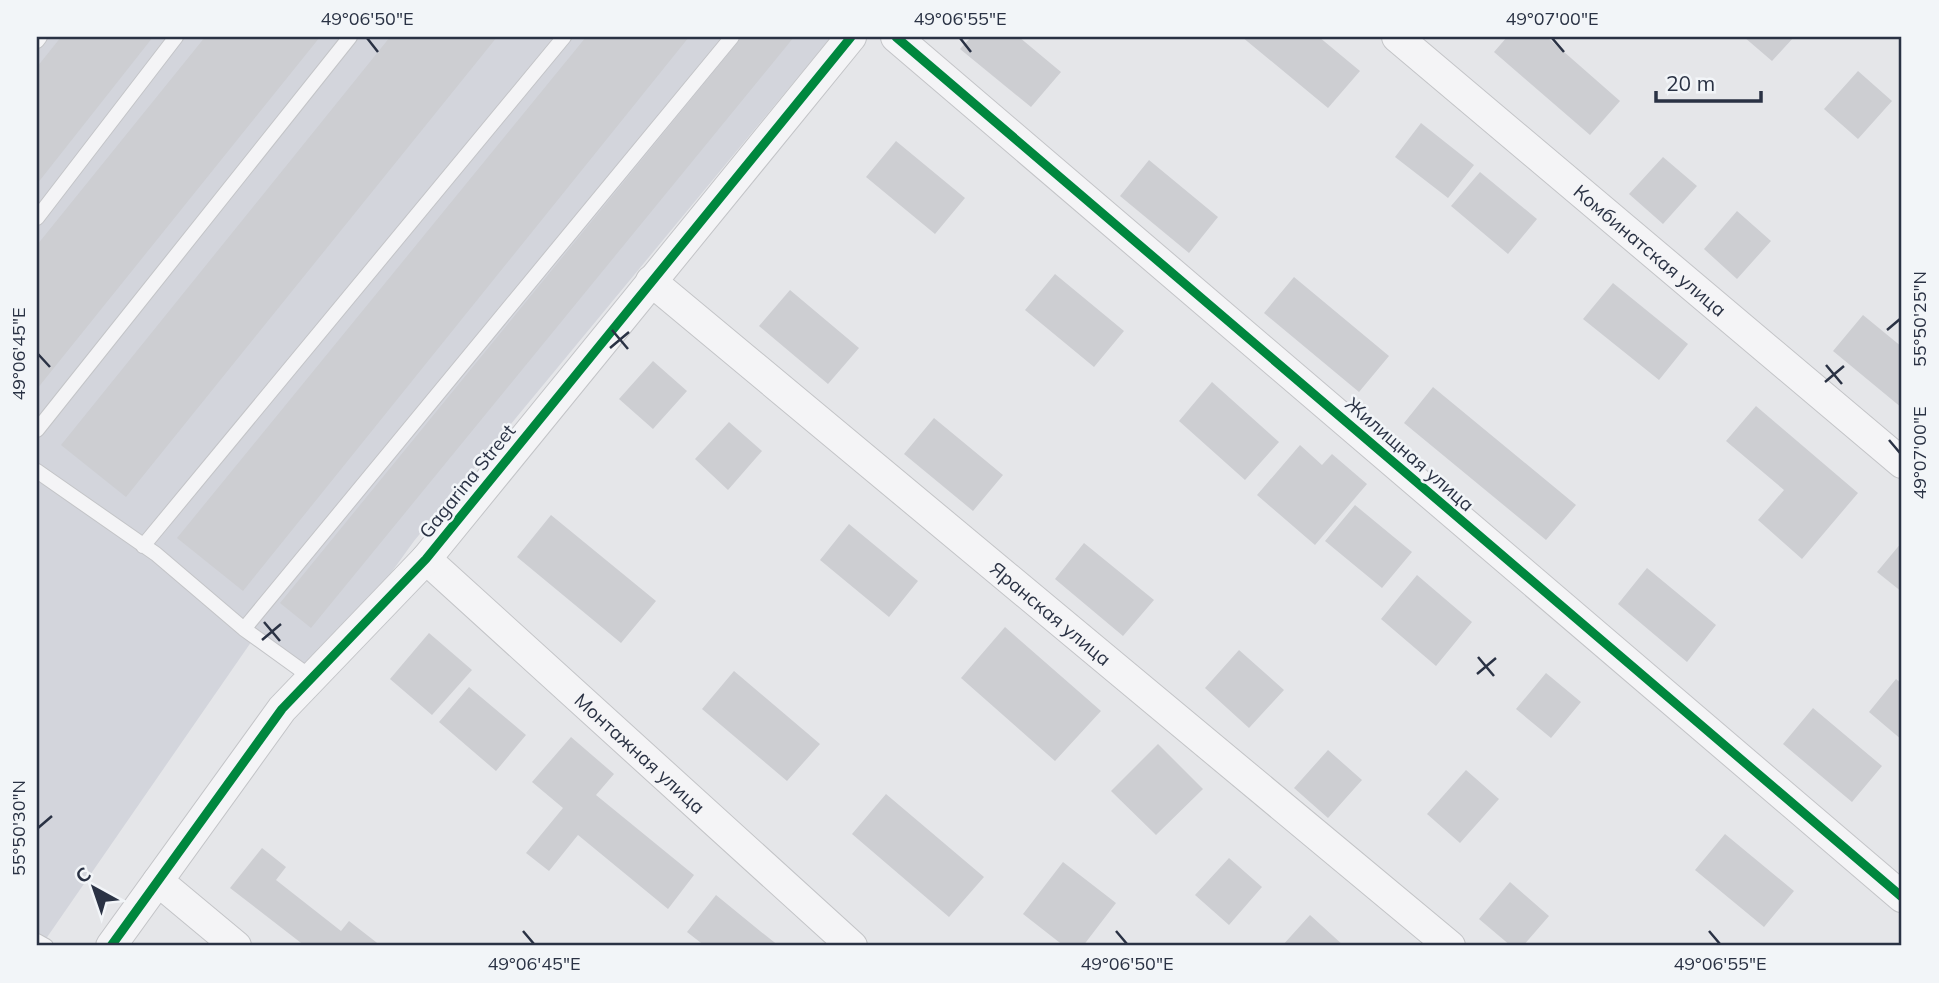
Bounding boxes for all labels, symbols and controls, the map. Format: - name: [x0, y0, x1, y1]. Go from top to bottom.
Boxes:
- text: 49°06'50"E: [320, 7, 414, 30]
- text: 49°06'55"E: [913, 7, 1007, 30]
- text: 49°07'00"E: [1505, 7, 1599, 30]
- scale bar: [1656, 60, 1760, 104]
- text: 20 m: [1666, 70, 1715, 96]
- street label: Комбинатская улица: [1569, 179, 1731, 322]
- text: 55°50'25"N: [1908, 271, 1931, 367]
- text: 49°06'45"E: [7, 307, 30, 401]
- street label: Жилищная улица: [1341, 392, 1479, 516]
- text: 49°07'00"E: [1908, 406, 1931, 500]
- street label: Gagarina Street: [414, 419, 520, 543]
- street label: Яранская улица: [985, 556, 1116, 671]
- street label: Монтажная улица: [570, 688, 710, 819]
- text: 55°50'30"N: [7, 780, 30, 876]
- north arrow: [60, 853, 130, 923]
- text: С: [70, 862, 96, 888]
- text: 49°06'45"E: [487, 952, 581, 975]
- text: 49°06'50"E: [1080, 952, 1174, 975]
- text: 49°06'55"E: [1673, 952, 1767, 975]

